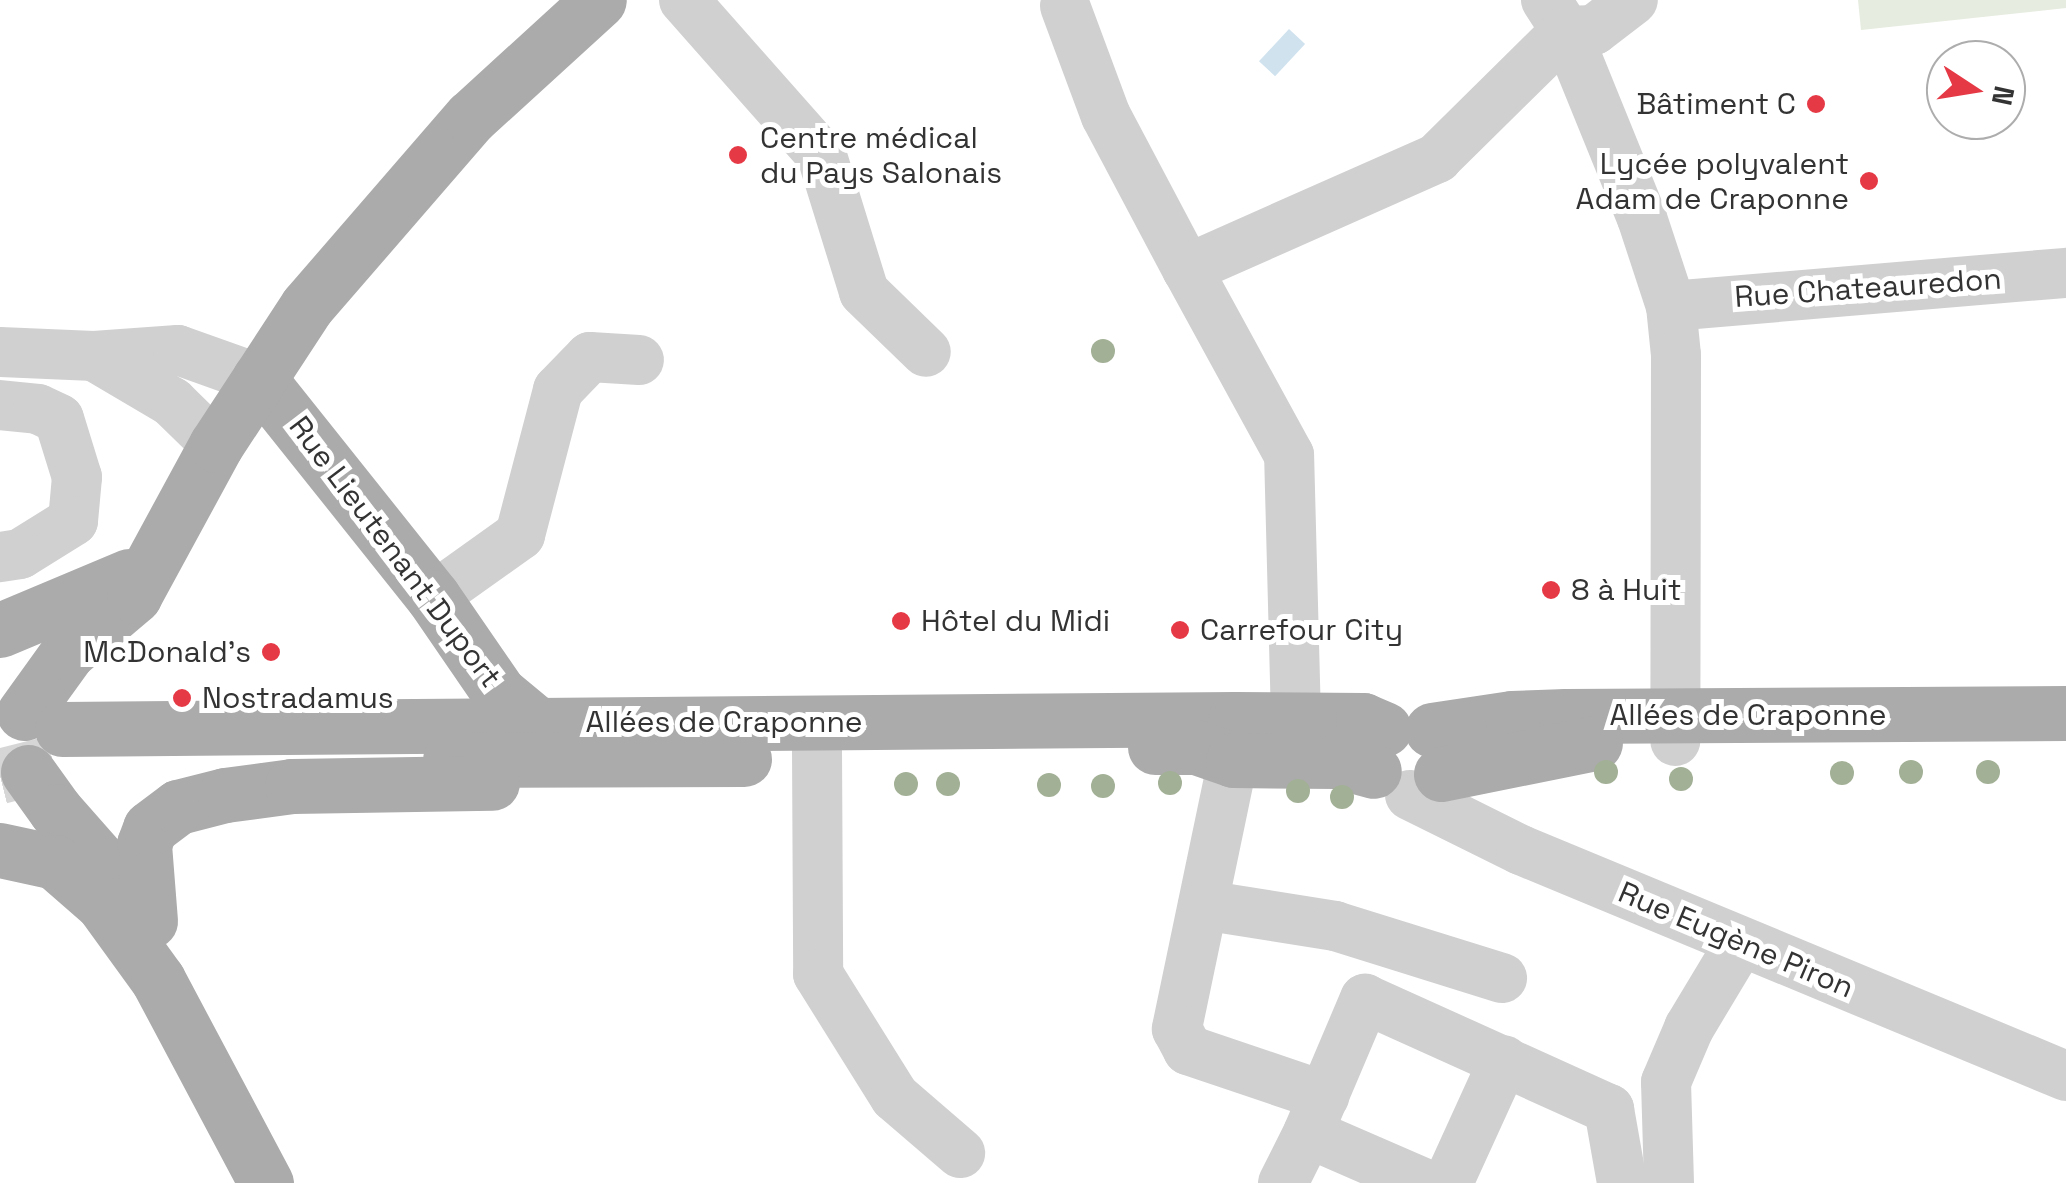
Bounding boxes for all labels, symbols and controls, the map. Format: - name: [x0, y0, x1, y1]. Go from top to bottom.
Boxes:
- north arrow: [1926, 40, 2026, 140]
- text: N: [1984, 83, 2023, 109]
- place label: Bâtiment C: [1636, 86, 1796, 122]
- marker: Bâtiment C: [1805, 93, 1827, 115]
- place label: Centre médical du Pays Salonais: [760, 120, 1002, 190]
- marker: Centre médical du Pays Salonais: [725, 142, 751, 168]
- place label: Lycée polyvalent Adam de Craponne: [1576, 146, 1849, 216]
- marker: Lycée polyvalent Adam de Craponne: [1858, 170, 1880, 192]
- street label: Rue Chateauredon: [1733, 261, 2003, 315]
- street label: Rue Lieutenant Duport: [281, 409, 509, 695]
- place label: 8 à Huit: [1571, 572, 1682, 608]
- marker: 8 à Huit: [1540, 579, 1562, 601]
- place label: Hôtel du Midi: [921, 603, 1110, 639]
- marker: Hôtel du Midi: [890, 610, 912, 632]
- place label: Carrefour City: [1200, 612, 1403, 648]
- marker: Carrefour City: [1169, 619, 1191, 641]
- place label: McDonald's: [83, 634, 251, 670]
- marker: McDonald's: [260, 641, 282, 663]
- place label: Nostradamus: [202, 680, 394, 716]
- marker: Nostradamus: [171, 687, 193, 709]
- street label: Allées de Craponne: [1609, 697, 1887, 733]
- street label: Allées de Craponne: [585, 704, 863, 740]
- street label: Rue Eugène Piron: [1613, 874, 1859, 1006]

